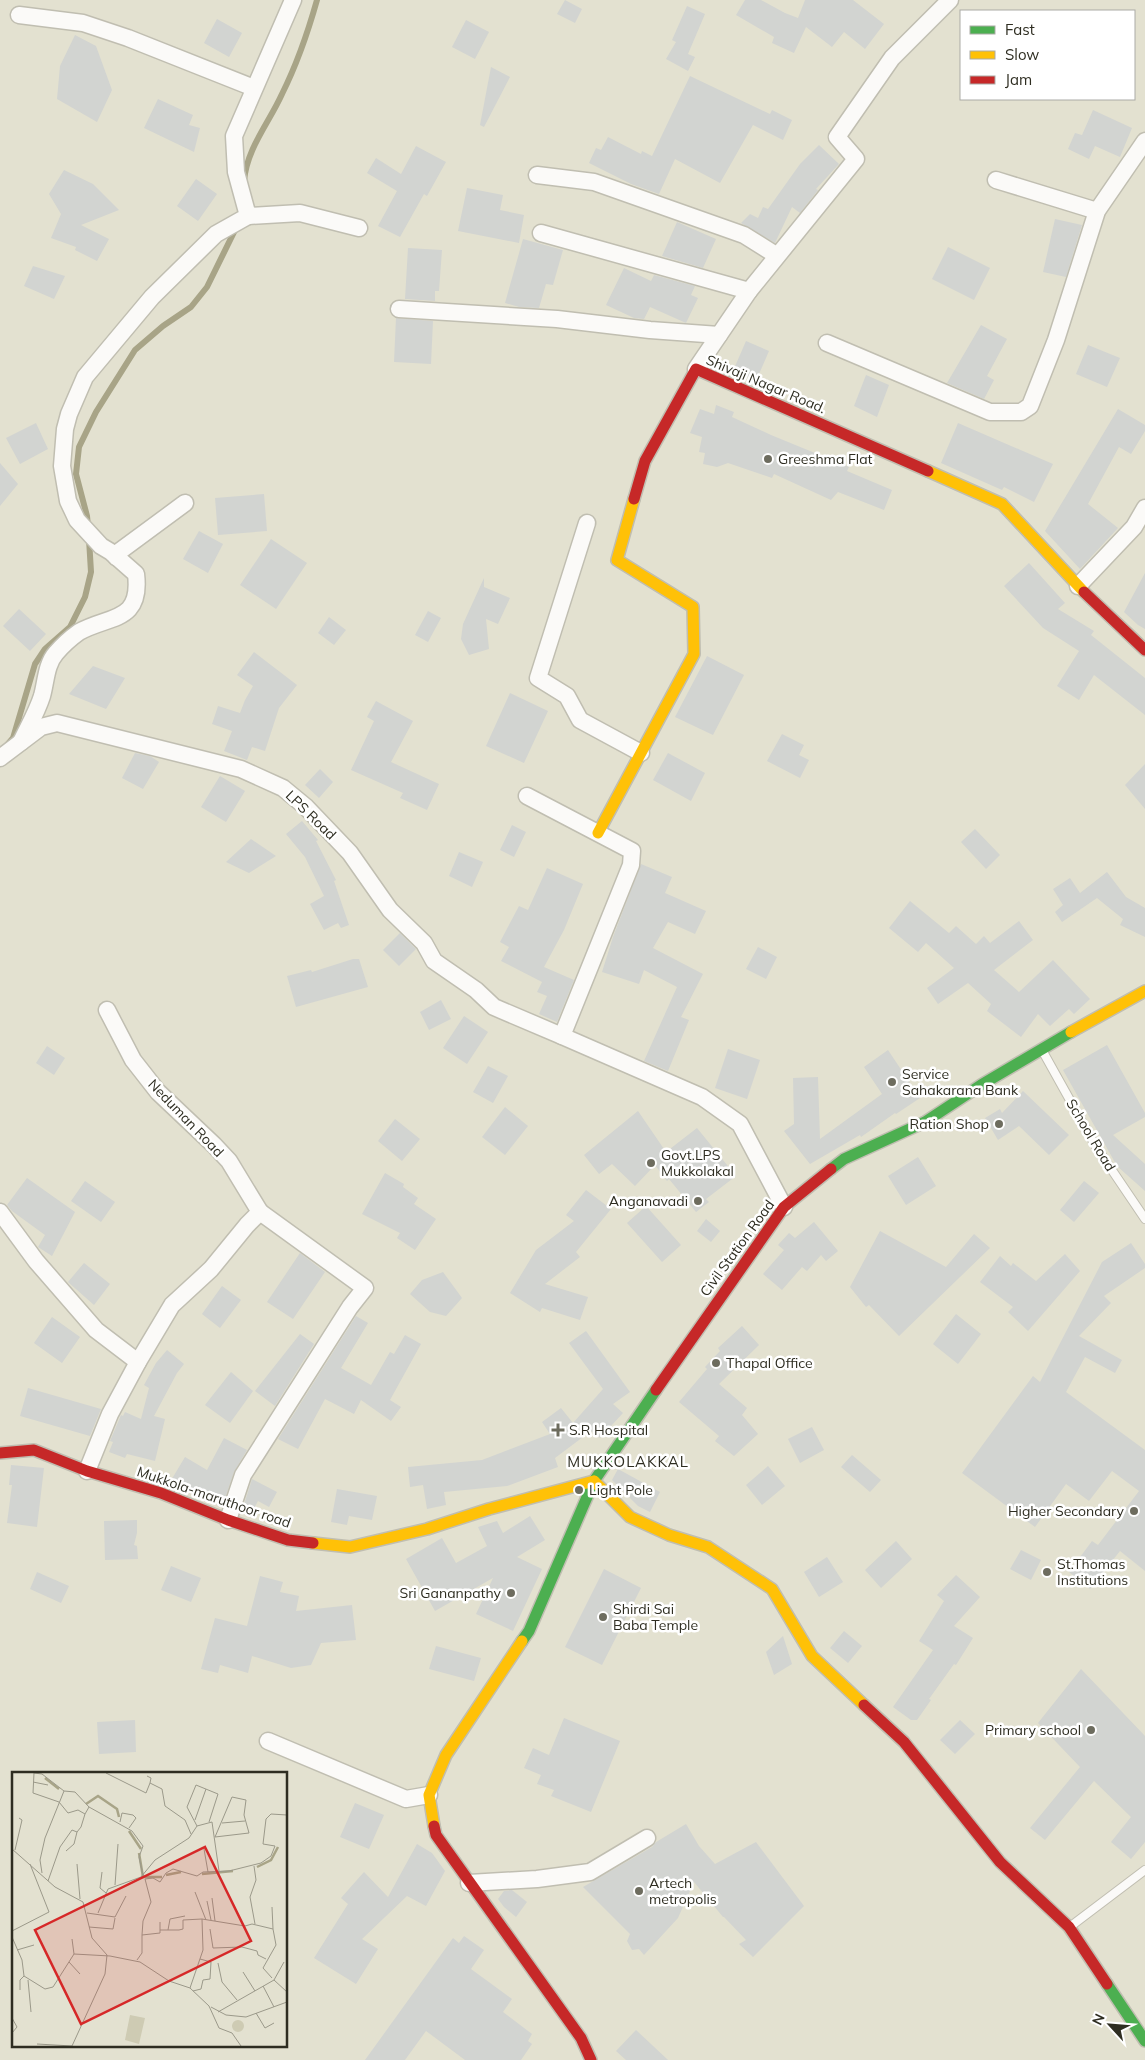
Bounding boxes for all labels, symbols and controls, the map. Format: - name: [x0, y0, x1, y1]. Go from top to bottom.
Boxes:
- legend: [960, 10, 1135, 100]
- text: Fast: [1005, 20, 1035, 39]
- text: Slow: [1005, 45, 1039, 64]
- text: Jam: [1005, 70, 1032, 89]
- street label: Shivaji Nagar Road.: [703, 351, 829, 417]
- place label: Greeshma Flat: [778, 450, 873, 468]
- marker: Greeshma Flat: [762, 453, 774, 465]
- street label: LPS Road: [282, 786, 340, 844]
- place label: Service Sahakarana Bank: [902, 1065, 1019, 1099]
- street label: Neduman Road: [144, 1075, 228, 1161]
- marker: Service Sahakarana Bank: [886, 1076, 898, 1088]
- street label: School Road: [1062, 1096, 1120, 1174]
- place label: Ration Shop: [910, 1115, 989, 1133]
- marker: Ration Shop: [993, 1118, 1005, 1130]
- place label: Govt.LPS Mukkolakal: [661, 1146, 734, 1180]
- marker: Govt.LPS Mukkolakal: [645, 1157, 657, 1169]
- place label: Anganavadi: [609, 1192, 688, 1210]
- marker: Anganavadi: [692, 1195, 704, 1207]
- street label: Civil Station Road: [696, 1196, 778, 1300]
- place label: Thapal Office: [726, 1354, 813, 1372]
- marker: Thapal Office: [710, 1357, 722, 1369]
- place label: S.R Hospital: [569, 1421, 648, 1439]
- marker: S.R Hospital: [551, 1423, 565, 1437]
- district label: MUKKOLAKKAL: [567, 1452, 689, 1471]
- street label: Mukkola-maruthoor road: [135, 1462, 293, 1532]
- place label: Light Pole: [589, 1481, 653, 1499]
- marker: Light Pole: [573, 1484, 585, 1496]
- place label: Higher Secondary: [1008, 1502, 1125, 1520]
- marker: Higher Secondary: [1128, 1505, 1140, 1517]
- place label: St.Thomas Institutions: [1057, 1555, 1128, 1589]
- marker: St.Thomas Institutions: [1041, 1566, 1053, 1578]
- place label: Sri Gananpathy: [400, 1584, 502, 1602]
- marker: Sri Gananpathy: [505, 1587, 517, 1599]
- place label: Shirdi Sai Baba Temple: [613, 1600, 698, 1634]
- marker: Shirdi Sai Baba Temple: [597, 1611, 609, 1623]
- place label: Primary school: [985, 1721, 1081, 1739]
- marker: Primary school: [1085, 1724, 1097, 1736]
- inset map: [12, 1772, 288, 2048]
- place label: Artech metropolis: [649, 1874, 717, 1908]
- marker: Artech metropolis: [633, 1885, 645, 1897]
- north arrow: [1085, 2000, 1135, 2050]
- text: N: [1088, 2011, 1109, 2028]

